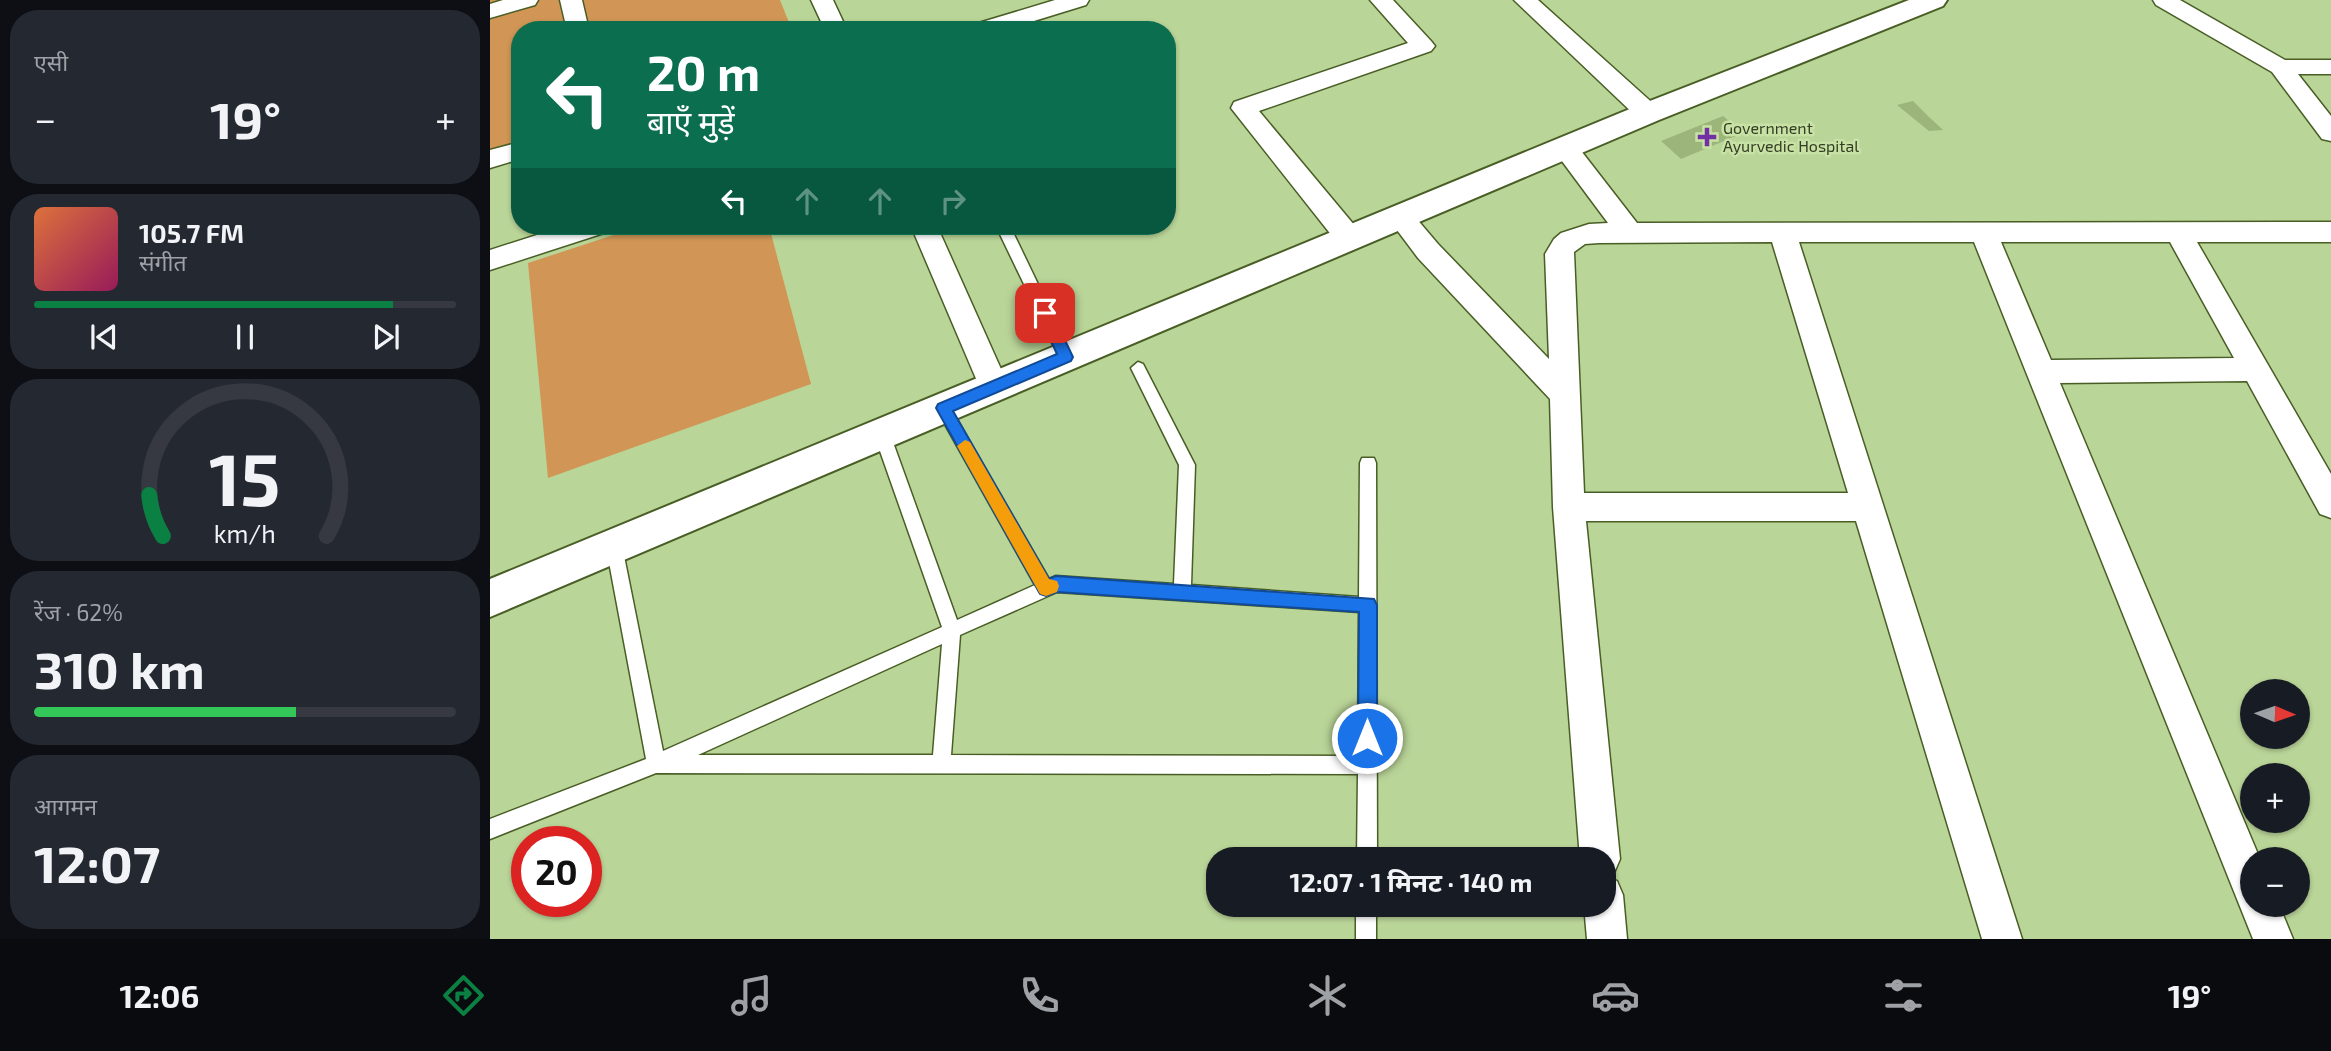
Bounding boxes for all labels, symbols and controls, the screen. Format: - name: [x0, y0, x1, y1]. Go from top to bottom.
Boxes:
- text: 20 m: [647, 42, 760, 101]
- text: एसी: [34, 48, 68, 76]
- icon: left: [532, 49, 623, 140]
- text: 19°: [210, 87, 281, 149]
- text: −: [34, 95, 56, 141]
- text: +: [435, 95, 456, 141]
- text: बाएँ मुड़ें: [647, 102, 735, 140]
- place label: Government Ayurvedic Hospital: [1723, 118, 1859, 155]
- marker: Government Ayurvedic Hospital: [1697, 127, 1717, 147]
- icon: left: [715, 182, 753, 220]
- icon: ahead: [788, 182, 826, 220]
- icon: ahead: [861, 182, 899, 220]
- icon: right: [934, 182, 972, 220]
- text: 105.7 FM: [139, 217, 244, 248]
- text: संगीत: [139, 248, 187, 276]
- pin: [1015, 283, 1075, 343]
- icon: arrive: [1026, 294, 1064, 332]
- icon: previous: [85, 318, 123, 356]
- icon: pause: [226, 318, 264, 356]
- icon: next: [367, 318, 405, 356]
- text: 15: [209, 433, 281, 521]
- text: km/h: [214, 517, 276, 547]
- text: रेंज · 62%: [34, 598, 123, 626]
- text: 310 km: [34, 637, 205, 699]
- north arrow: [2240, 679, 2310, 749]
- map controls: [2240, 679, 2310, 917]
- position arrow: [1330, 701, 1404, 775]
- button: +: [2240, 763, 2310, 833]
- text: आगमन: [34, 792, 97, 820]
- speed limit sign: 20: [511, 826, 602, 917]
- text: 12:07: [34, 831, 160, 893]
- button: −: [2240, 847, 2310, 917]
- text: 12:07 · 1 मिनट · 140 m: [1290, 866, 1532, 897]
- icon: directions: [439, 971, 488, 1020]
- icon: music: [727, 971, 776, 1020]
- icon: phone: [1015, 971, 1064, 1020]
- icon: climate: [1303, 971, 1352, 1020]
- icon: car: [1591, 971, 1640, 1020]
- icon: filters: [1879, 971, 1928, 1020]
- text: 12:06: [120, 976, 199, 1014]
- text: 19°: [2168, 976, 2211, 1014]

